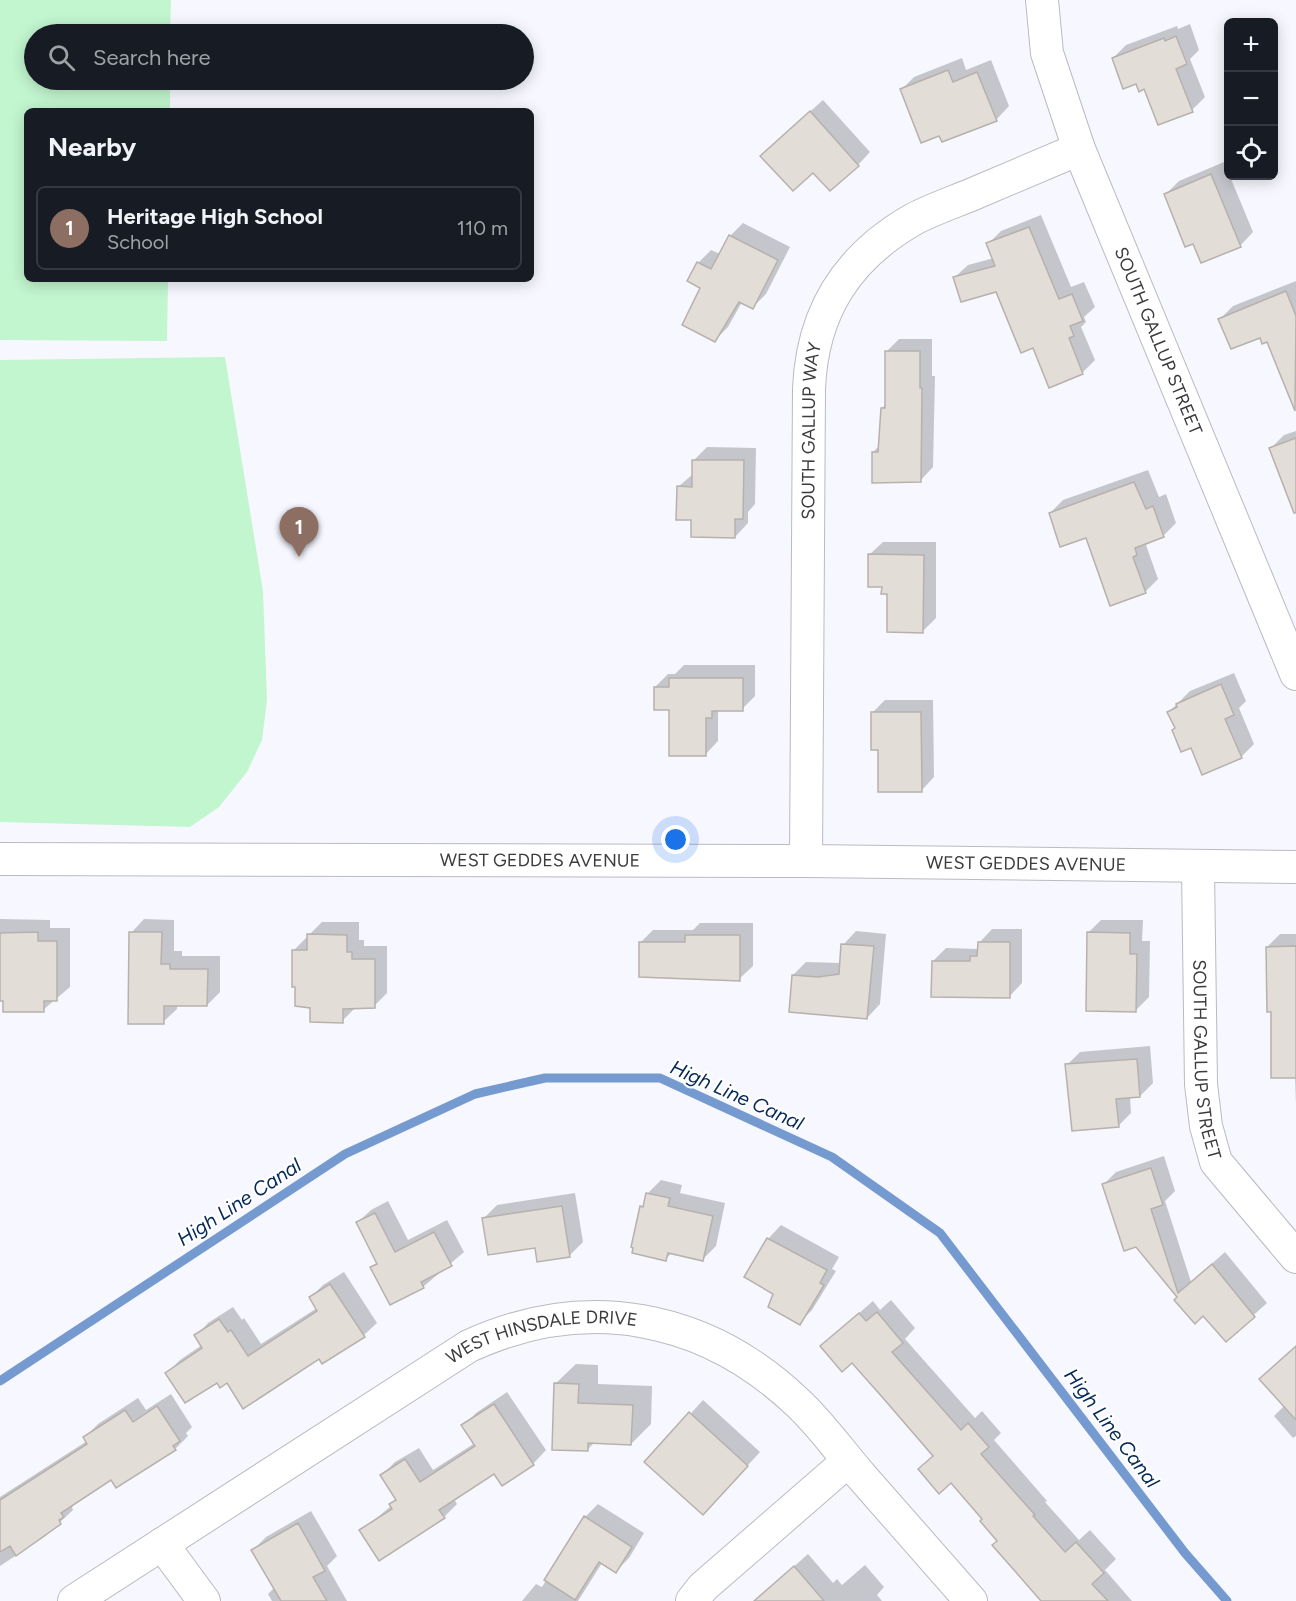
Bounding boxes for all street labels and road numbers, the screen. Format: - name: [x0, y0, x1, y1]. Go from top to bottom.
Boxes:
- street label: SOUTH GALLUP STREET: [1110, 244, 1207, 438]
- street label: SOUTH GALLUP WAY: [797, 340, 826, 520]
- street label: WEST GEDDES AVENUE: [440, 849, 640, 872]
- street label: WEST GEDDES AVENUE: [926, 851, 1126, 876]
- street label: SOUTH GALLUP STREET: [1188, 959, 1226, 1162]
- street label: WEST HINSDALE DRIVE: [442, 1306, 639, 1369]

